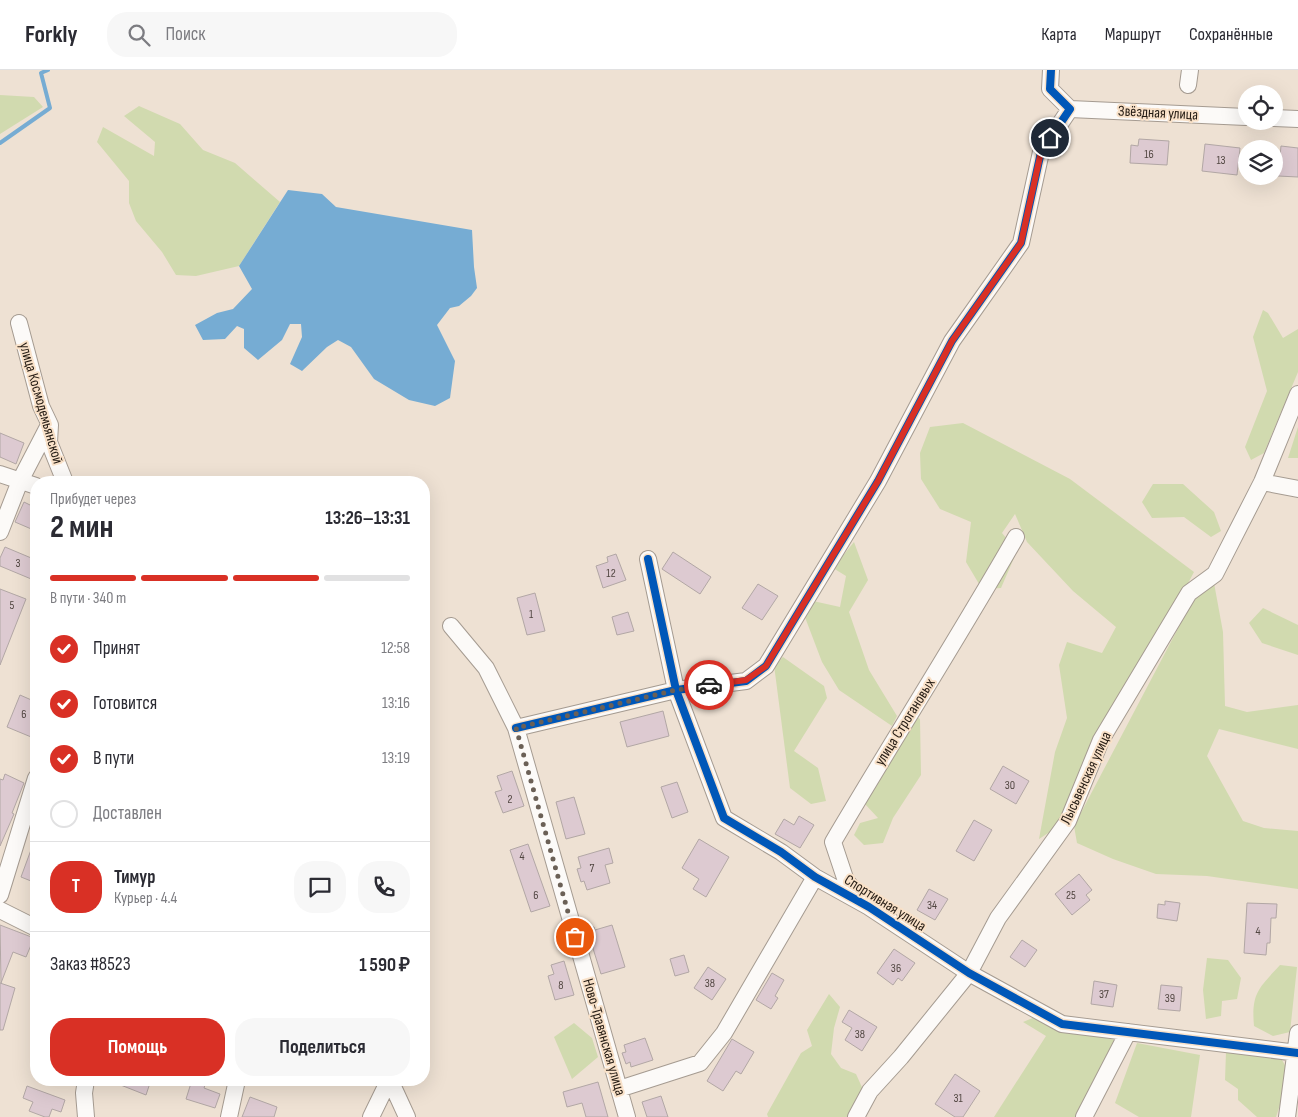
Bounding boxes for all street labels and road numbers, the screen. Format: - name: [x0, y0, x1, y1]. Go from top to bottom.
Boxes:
- street label: Звёздная улица: [1118, 101, 1199, 125]
- street label: улица Космодемьянской: [15, 340, 67, 466]
- street label: улица Строгановых: [871, 675, 940, 769]
- street label: Лысьвенская улица: [1056, 728, 1116, 827]
- street label: Спортивная улица: [841, 870, 930, 936]
- street label: Ново-Травянская улица: [578, 976, 630, 1098]

